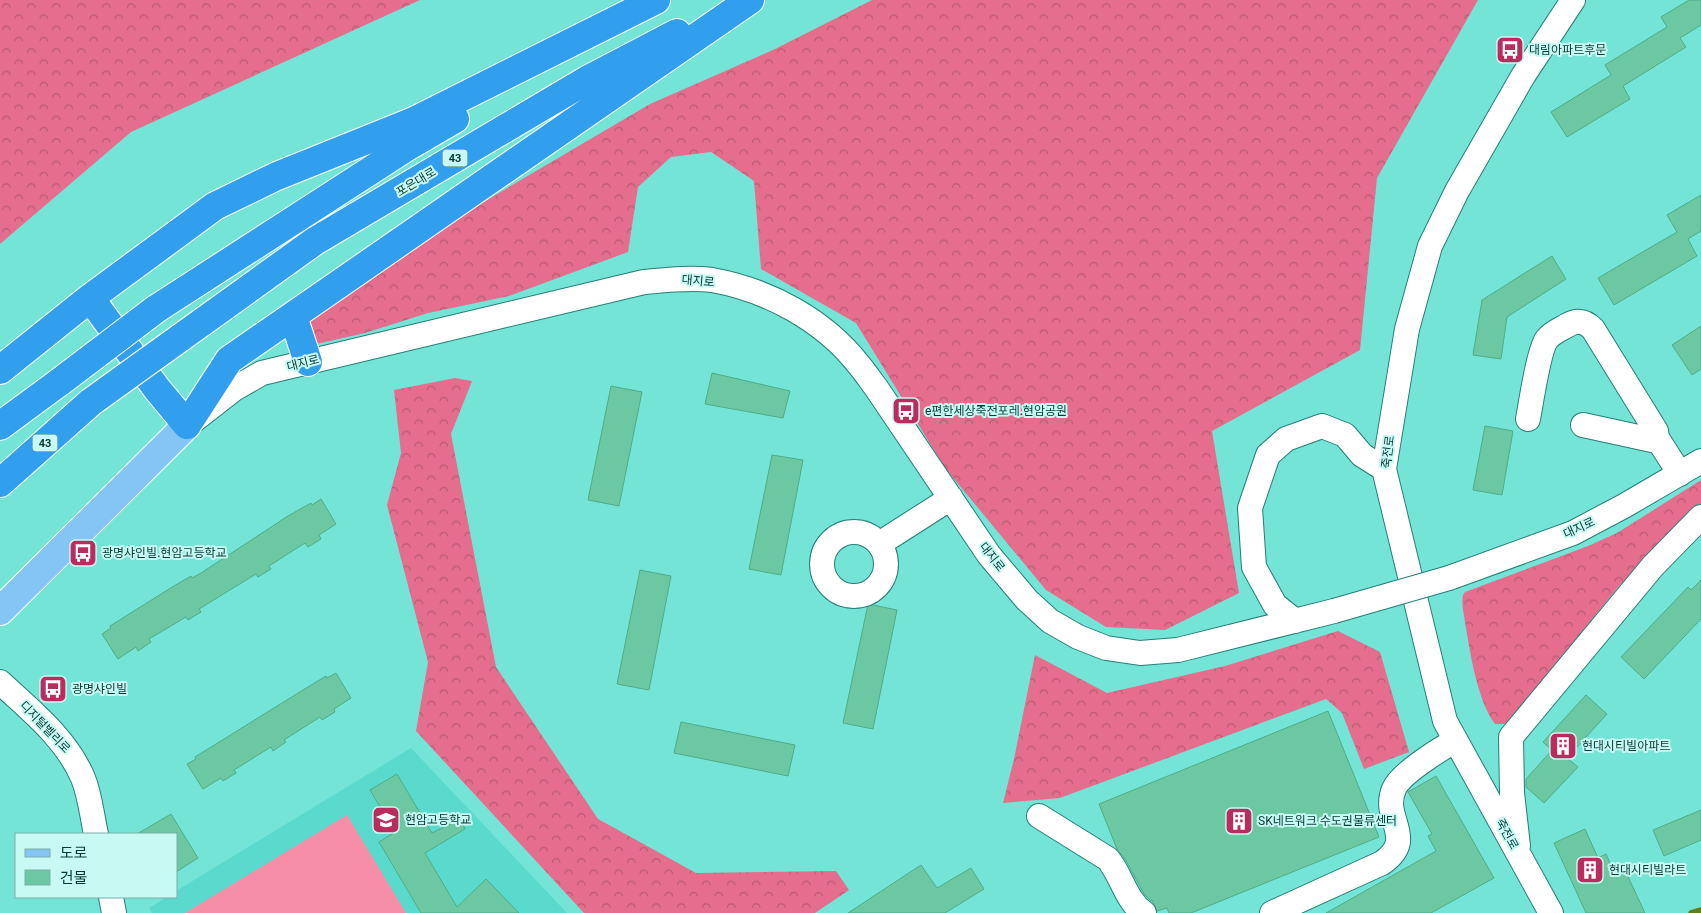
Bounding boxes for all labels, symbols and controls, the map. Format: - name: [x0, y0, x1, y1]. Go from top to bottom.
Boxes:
- bus stop icon: 대림아파트후문: [1495, 35, 1525, 65]
- place label: 대림아파트후문: [1529, 43, 1606, 57]
- road number: 43: [442, 150, 468, 167]
- street label: 포은대로: [393, 165, 439, 199]
- street label: 대지로: [681, 273, 715, 289]
- street label: 대지로: [285, 352, 321, 374]
- bus stop icon: e편한세상죽전포레.현암공원: [891, 396, 921, 426]
- place label: e편한세상죽전포레.현암공원: [925, 404, 1067, 418]
- road number: 43: [32, 434, 58, 452]
- street label: 죽전로: [1379, 435, 1397, 469]
- street label: 대지로: [1561, 515, 1597, 541]
- bus stop icon: 광명샤인빌.현암고등학교: [68, 538, 98, 568]
- street label: 대지로: [976, 540, 1008, 574]
- place label: 광명샤인빌.현암고등학교: [102, 546, 227, 560]
- bus stop icon: 광명샤인빌: [38, 674, 68, 704]
- place label: 광명샤인빌: [72, 682, 127, 696]
- street label: 디지털벨리로: [17, 698, 73, 756]
- building icon: 현대시티빌아파트: [1548, 731, 1578, 761]
- place label: 현대시티빌아파트: [1582, 739, 1670, 753]
- school or university icon: 현암고등학교: [371, 805, 401, 835]
- building icon: SK네트워크 수도권물류센터: [1224, 806, 1254, 836]
- place label: 현암고등학교: [405, 813, 471, 827]
- place label: SK네트워크 수도권물류센터: [1258, 814, 1397, 828]
- street label: 죽전로: [1493, 816, 1521, 852]
- legend: [15, 833, 178, 898]
- text: 도로: [60, 844, 88, 862]
- building icon: 현대시티빌라트: [1575, 855, 1605, 885]
- place label: 현대시티빌라트: [1609, 863, 1686, 877]
- text: 건물: [60, 869, 88, 887]

